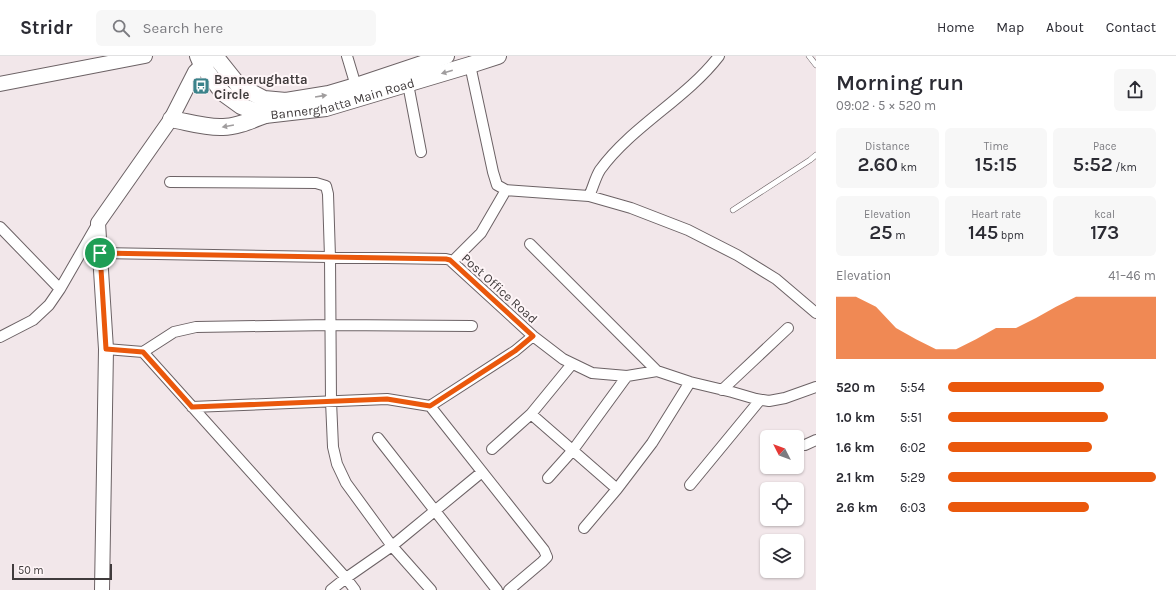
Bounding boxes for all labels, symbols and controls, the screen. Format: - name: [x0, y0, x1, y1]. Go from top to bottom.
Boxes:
- search box: [96, 10, 376, 46]
- text: Stridr: [20, 17, 72, 39]
- icon: search: [110, 17, 132, 39]
- text: Search here: [142, 19, 223, 37]
- text: Home: [937, 19, 974, 36]
- text: Map: [996, 19, 1024, 36]
- text: About: [1046, 19, 1084, 36]
- text: Contact: [1106, 19, 1156, 36]
- one-way arrow: [441, 69, 453, 75]
- button: share: [1114, 69, 1156, 111]
- text: Morning run: [836, 70, 964, 96]
- place label: Bannerughatta Circle: [214, 72, 308, 102]
- street label: Bannerghatta Main Road: [270, 75, 416, 122]
- bus stop icon: Bannerughatta Circle: [191, 76, 211, 96]
- one-way arrow: [315, 92, 327, 98]
- text: 09:02 · 5 × 520 m: [836, 98, 936, 113]
- one-way arrow: [222, 123, 234, 129]
- text: Distance: [865, 140, 910, 153]
- text: Time: [984, 140, 1008, 153]
- text: Pace: [1093, 140, 1116, 153]
- text: 2.60: [858, 153, 898, 176]
- text: 15:15: [975, 153, 1017, 176]
- text: 5:52: [1073, 153, 1113, 176]
- text: km: [898, 161, 917, 174]
- text: /km: [1113, 161, 1137, 174]
- text: Elevation: [864, 208, 911, 221]
- text: Heart rate: [971, 208, 1021, 221]
- text: kcal: [1094, 208, 1115, 221]
- text: 25: [869, 221, 893, 244]
- text: 145: [968, 221, 998, 244]
- text: 173: [1090, 221, 1119, 244]
- text: m: [893, 229, 906, 242]
- text: bpm: [998, 229, 1024, 242]
- pin: [83, 236, 117, 270]
- icon: arrive: [89, 242, 111, 264]
- street label: Post Office Road: [459, 250, 541, 326]
- text: Elevation: [836, 268, 891, 283]
- text: 41–46 m: [1108, 268, 1156, 283]
- text: 520 m: [836, 380, 875, 395]
- text: 5:54: [900, 380, 925, 395]
- text: 1.0 km: [836, 410, 875, 425]
- text: 5:51: [900, 410, 922, 425]
- north arrow: [760, 430, 804, 474]
- map controls: [760, 430, 804, 578]
- text: 1.6 km: [836, 440, 875, 455]
- text: 6:02: [900, 440, 926, 455]
- text: 2.1 km: [836, 470, 875, 485]
- text: 5:29: [900, 470, 925, 485]
- button: locate: [760, 482, 804, 526]
- text: 2.6 km: [836, 500, 878, 515]
- text: 6:03: [900, 500, 926, 515]
- button: layers: [760, 534, 804, 578]
- scale bar: [12, 562, 112, 581]
- text: 50 m: [18, 564, 44, 577]

